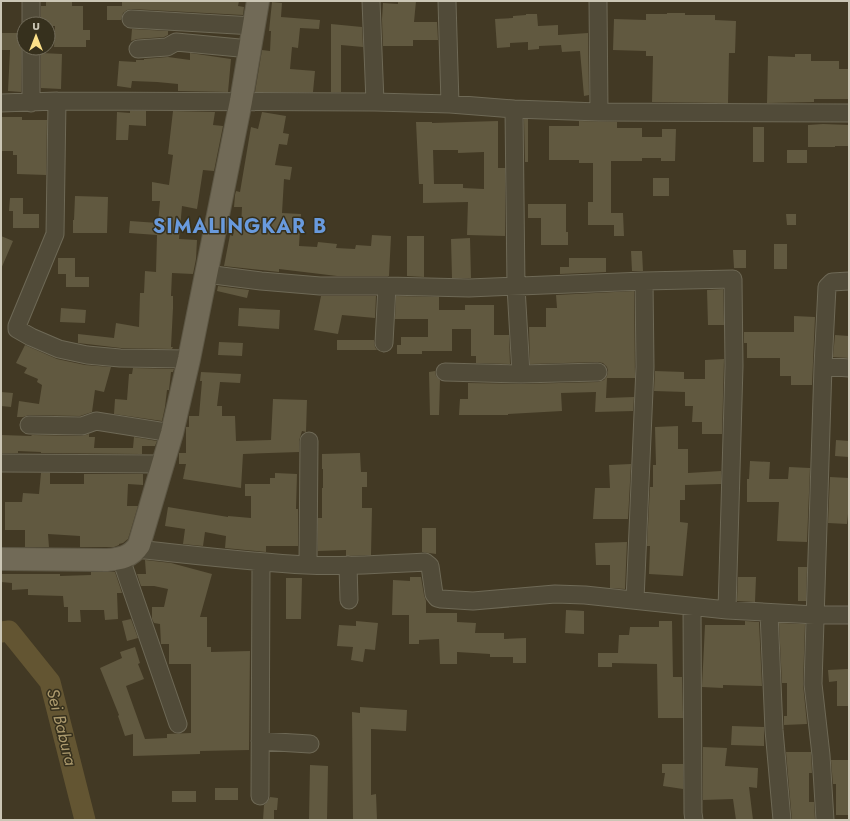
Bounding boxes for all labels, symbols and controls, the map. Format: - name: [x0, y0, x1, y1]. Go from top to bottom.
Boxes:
- north arrow: [16, 16, 56, 56]
- text: U: [32, 18, 40, 34]
- district label: SIMALINGKAR B: [153, 212, 327, 241]
- water label: Sei Babura: [41, 686, 83, 769]

